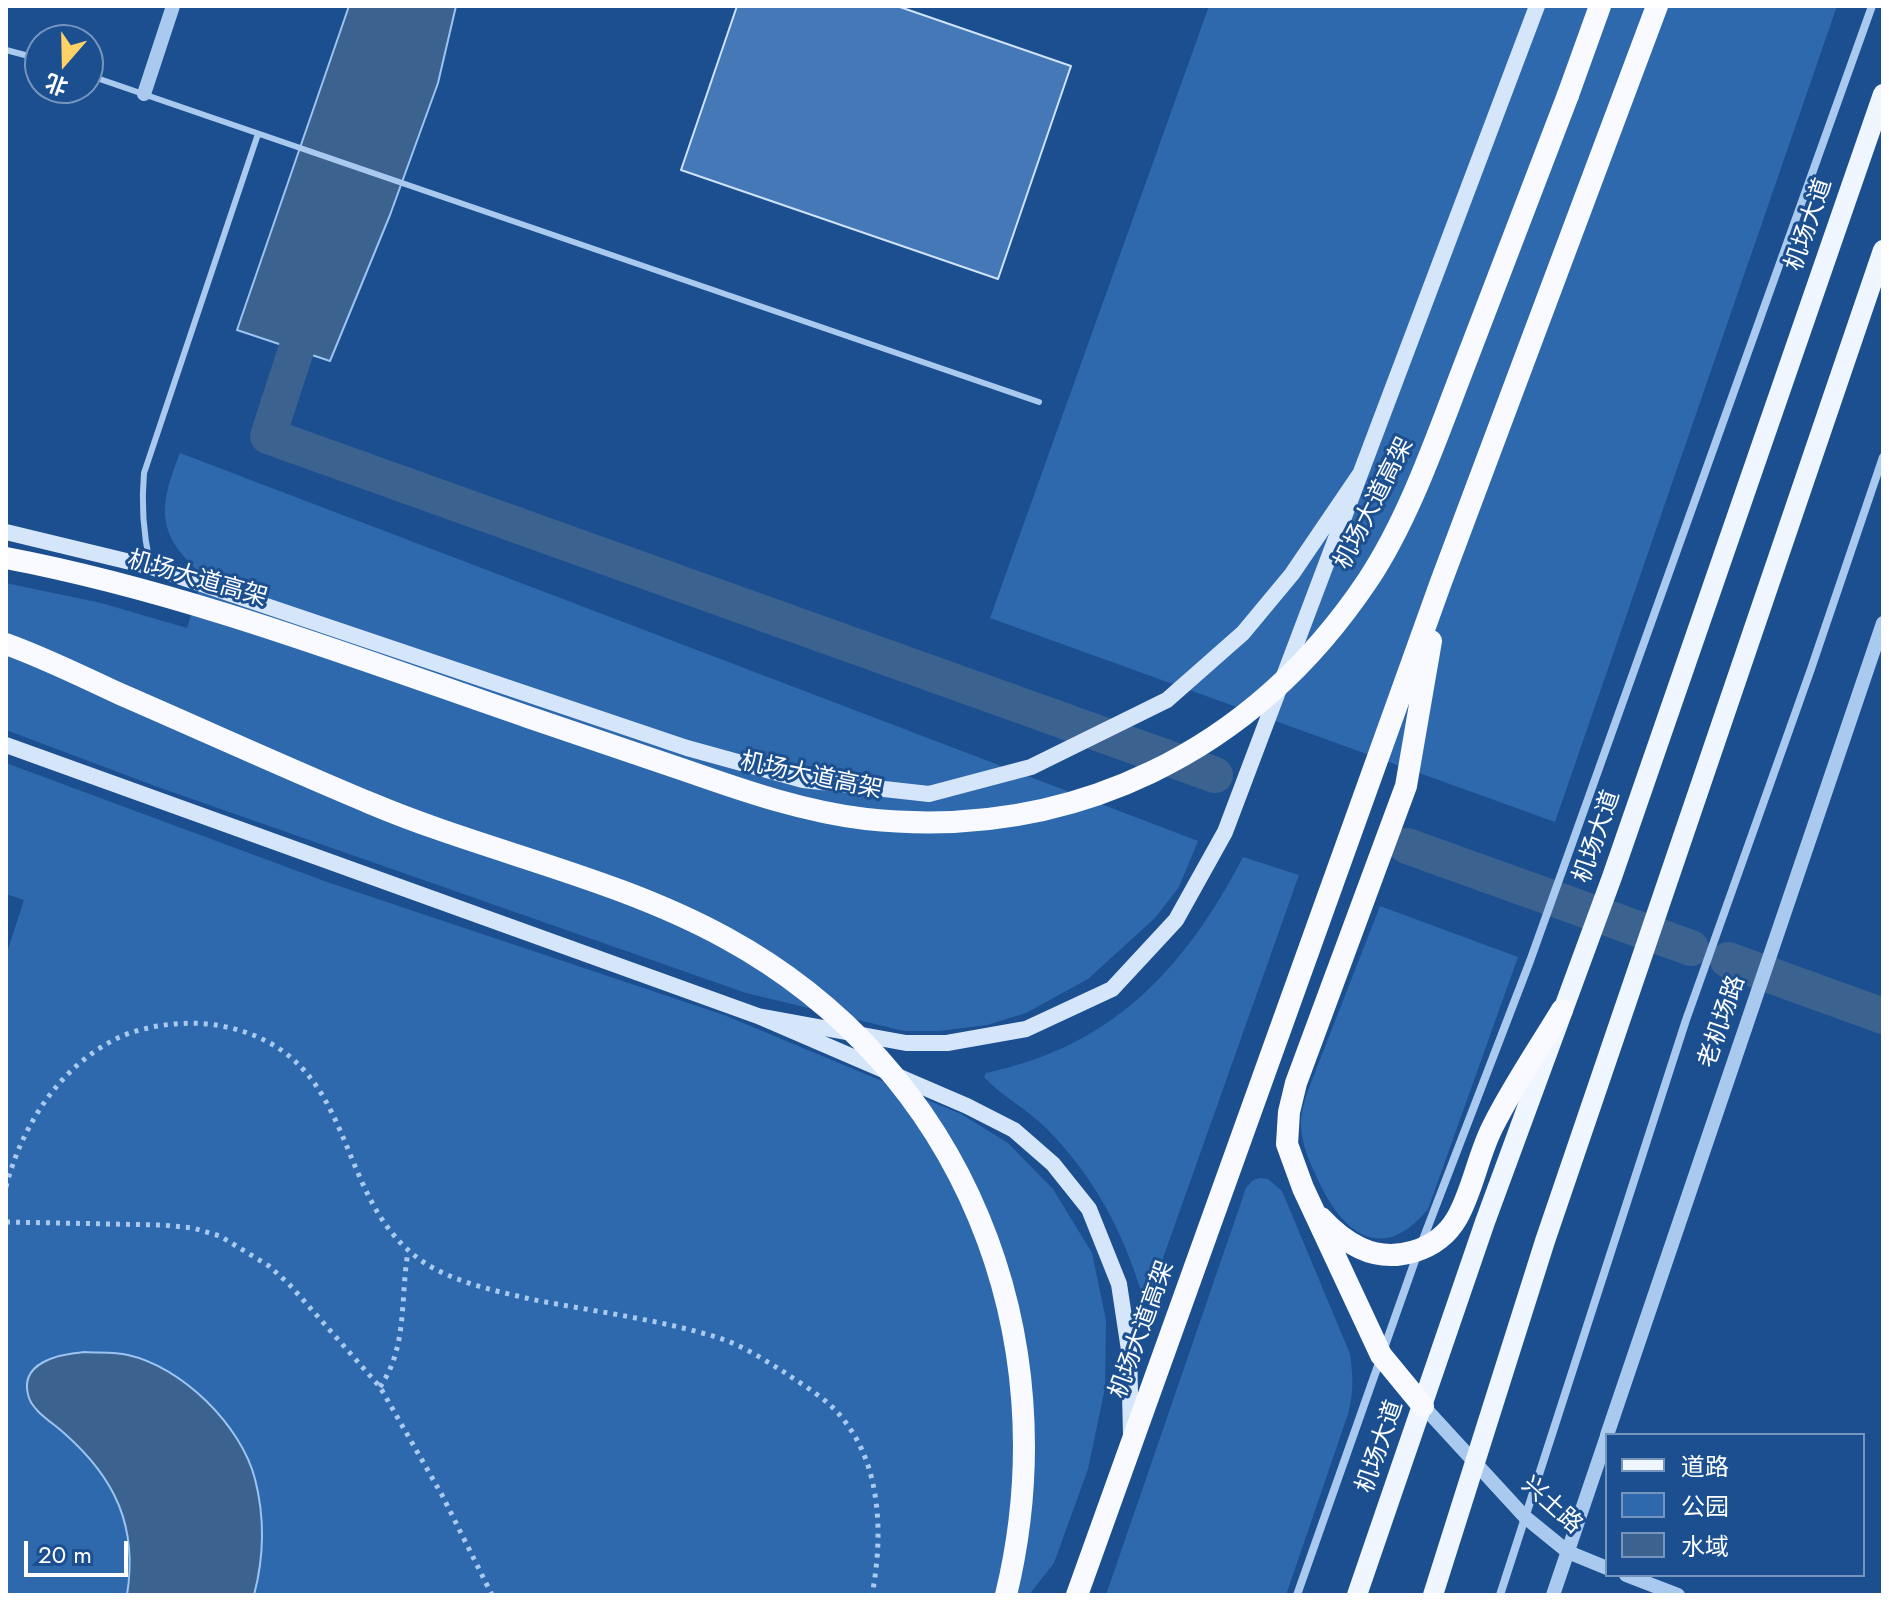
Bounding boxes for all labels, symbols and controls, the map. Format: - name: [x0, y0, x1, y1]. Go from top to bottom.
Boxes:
- north arrow: [24, 24, 104, 104]
- text: 北: [41, 66, 72, 103]
- street label: 机场大道: [1781, 175, 1839, 275]
- street label: 机场大道高架: [1329, 433, 1421, 575]
- street label: 机场大道高架: [124, 546, 270, 614]
- street label: 机场大道高架: [738, 748, 884, 806]
- street label: 机场大道: [1569, 787, 1627, 887]
- street label: 老机场路: [1694, 972, 1752, 1072]
- street label: 机场大道高架: [1105, 1257, 1181, 1403]
- street label: 机场大道: [1352, 1397, 1410, 1497]
- legend: [1605, 1433, 1865, 1577]
- text: 道路: [1681, 1449, 1729, 1484]
- street label: 兴土路: [1515, 1471, 1587, 1541]
- text: 公园: [1681, 1489, 1729, 1524]
- scale bar: [28, 1525, 132, 1575]
- text: 水域: [1681, 1529, 1729, 1564]
- text: 20 m: [38, 1537, 92, 1572]

